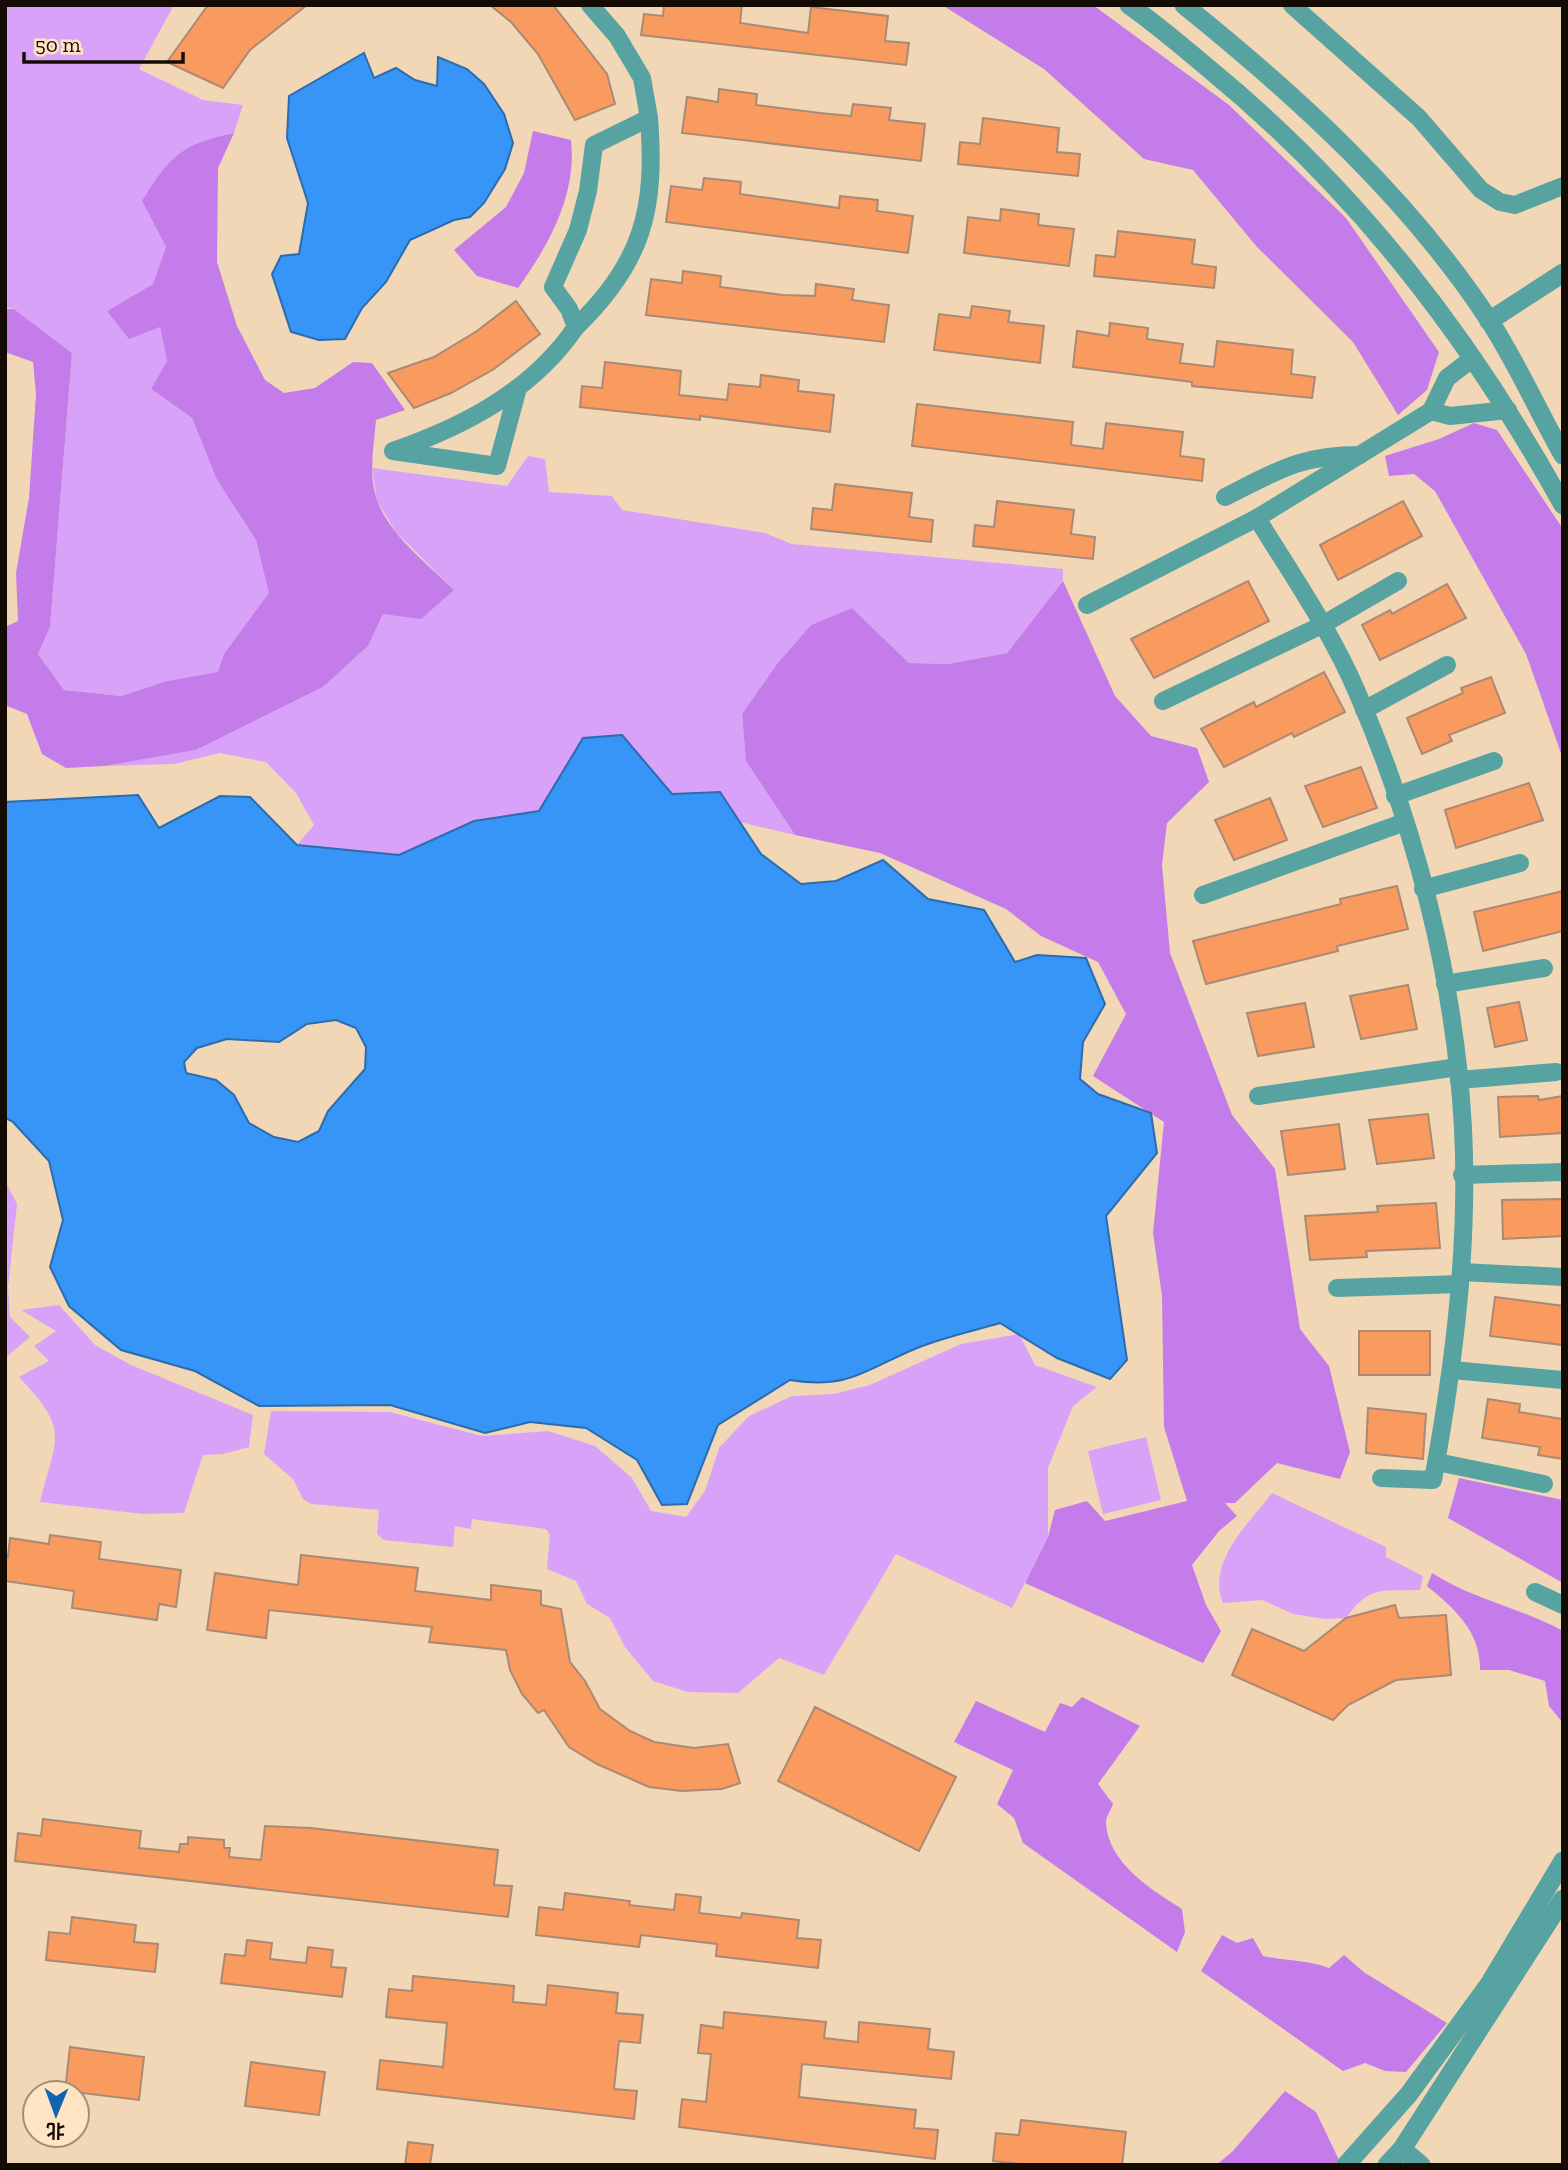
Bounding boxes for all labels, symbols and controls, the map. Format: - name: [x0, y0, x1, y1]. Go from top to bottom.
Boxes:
- scale bar: [24, 21, 184, 65]
- text: 50 m: [35, 32, 81, 57]
- north arrow: [21, 2079, 91, 2149]
- text: 北: [46, 2119, 65, 2142]

